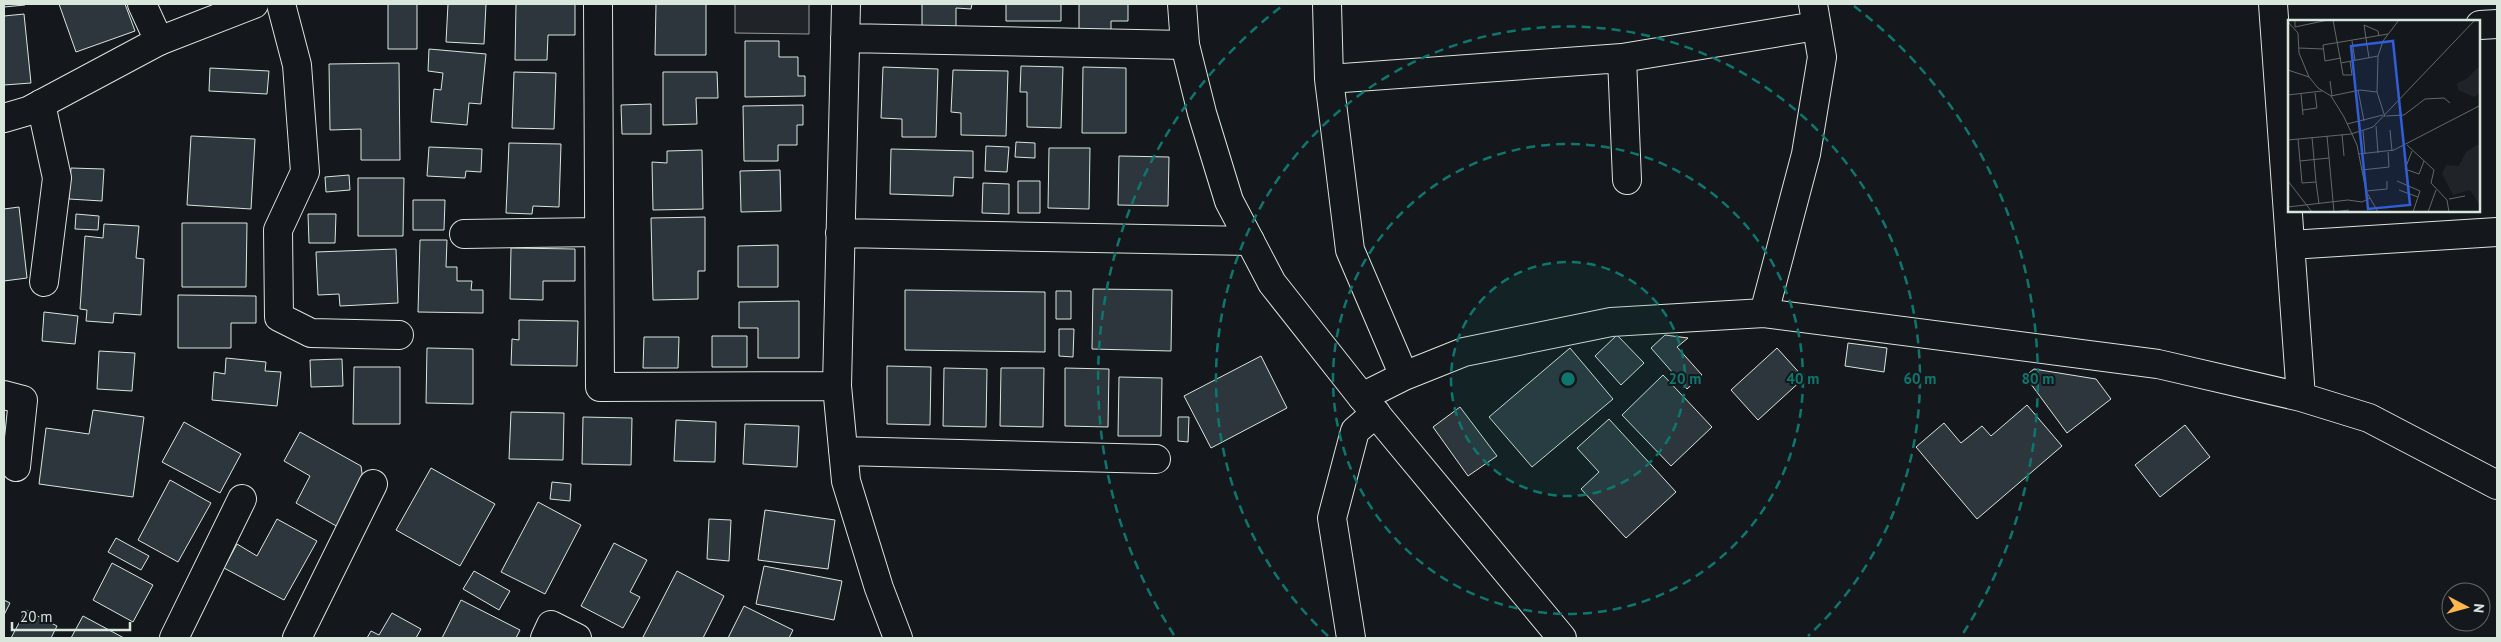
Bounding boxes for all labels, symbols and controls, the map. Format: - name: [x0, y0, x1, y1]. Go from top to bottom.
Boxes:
- inset map: [2288, 20, 2481, 212]
- text: 20 m: [1669, 369, 1701, 388]
- text: 40 m: [1787, 369, 1819, 388]
- text: 60 m: [1904, 369, 1936, 388]
- text: 80 m: [2022, 369, 2054, 388]
- centre of rings: [1559, 370, 1577, 388]
- north arrow: [2441, 582, 2491, 632]
- scale bar: [12, 600, 130, 632]
- text: N: [2469, 603, 2488, 614]
- text: 20 m: [20, 607, 53, 626]

